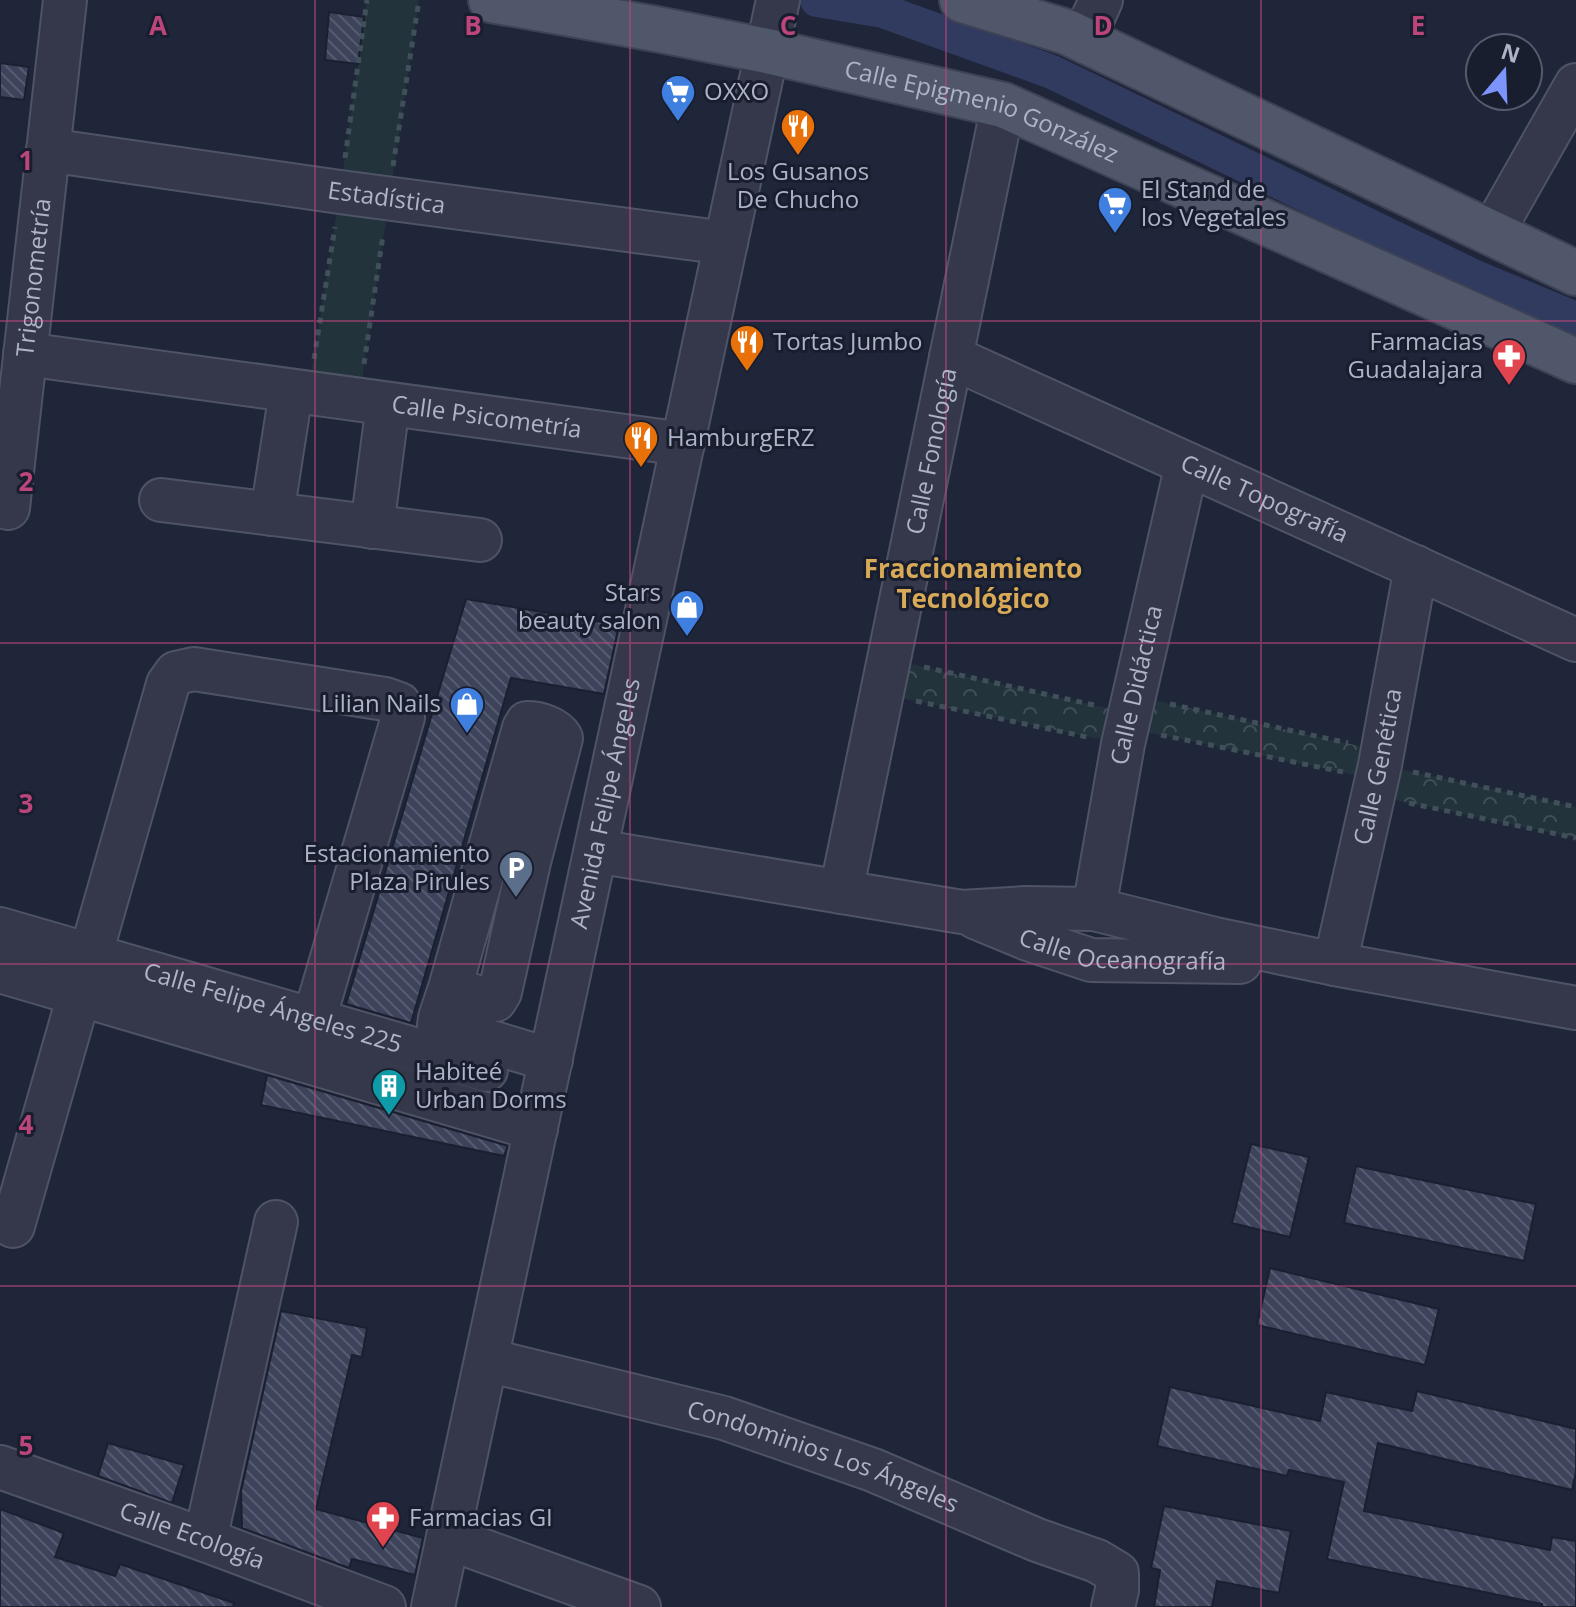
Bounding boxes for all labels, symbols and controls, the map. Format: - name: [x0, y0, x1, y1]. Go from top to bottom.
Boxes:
- text: A: [149, 7, 167, 43]
- text: B: [464, 7, 482, 43]
- text: C: [780, 7, 796, 43]
- text: D: [1093, 7, 1113, 43]
- text: E: [1411, 7, 1425, 43]
- north arrow: [1464, 32, 1544, 112]
- text: N: [1497, 35, 1524, 69]
- street label: Calle Epigmenio González: [842, 51, 1124, 169]
- supermarket icon: OXXO: [659, 73, 697, 123]
- place label: OXXO: [704, 74, 769, 107]
- restaurant icon: Los Gusanos De Chucho: [779, 107, 817, 157]
- text: 1: [19, 142, 33, 178]
- place label: Los Gusanos De Chucho: [727, 154, 869, 215]
- street label: Estadística: [326, 172, 448, 221]
- place label: El Stand de los Vegetales: [1141, 172, 1286, 233]
- supermarket icon: El Stand de los Vegetales: [1096, 185, 1134, 235]
- street label: Trigonometría: [7, 196, 58, 358]
- restaurant icon: Tortas Jumbo: [728, 323, 766, 373]
- place label: Tortas Jumbo: [773, 324, 923, 357]
- place label: Farmacias Guadalajara: [1348, 324, 1483, 385]
- pharmacy icon: Farmacias Guadalajara: [1490, 337, 1528, 387]
- street label: Calle Fonología: [897, 365, 963, 537]
- street label: Calle Psicometría: [390, 386, 584, 445]
- restaurant icon: HamburgERZ: [622, 419, 660, 469]
- place label: HamburgERZ: [667, 420, 814, 453]
- street label: Calle Topografía: [1176, 445, 1354, 550]
- text: 2: [19, 463, 34, 499]
- district label: Fraccionamiento Tecnológico: [864, 550, 1082, 616]
- place label: Stars beauty salon: [518, 575, 661, 636]
- shop icon: Stars beauty salon: [668, 588, 706, 638]
- street label: Calle Didáctica: [1102, 602, 1169, 767]
- street label: Avenida Felipe Ángeles: [561, 675, 647, 931]
- shop icon: Lilian Nails: [448, 685, 486, 735]
- place label: Lilian Nails: [321, 686, 441, 719]
- street label: Calle Genética: [1344, 686, 1409, 848]
- text: 3: [19, 785, 33, 821]
- place label: Estacionamiento Plaza Pirules: [304, 836, 490, 897]
- parking icon: Estacionamiento Plaza Pirules: [497, 849, 535, 899]
- street label: Calle Oceanografía: [1014, 919, 1227, 977]
- street label: Calle Felipe Ángeles 225: [140, 954, 406, 1060]
- place label: Habiteé Urban Dorms: [415, 1054, 567, 1115]
- building icon: Habiteé Urban Dorms: [370, 1067, 408, 1117]
- text: 4: [19, 1106, 34, 1142]
- street label: Condominios Los Ángeles: [684, 1392, 964, 1520]
- text: 5: [19, 1427, 33, 1463]
- street label: Calle Ecología: [115, 1493, 270, 1576]
- pharmacy icon: Farmacias GI: [364, 1499, 402, 1549]
- place label: Farmacias GI: [409, 1500, 553, 1533]

